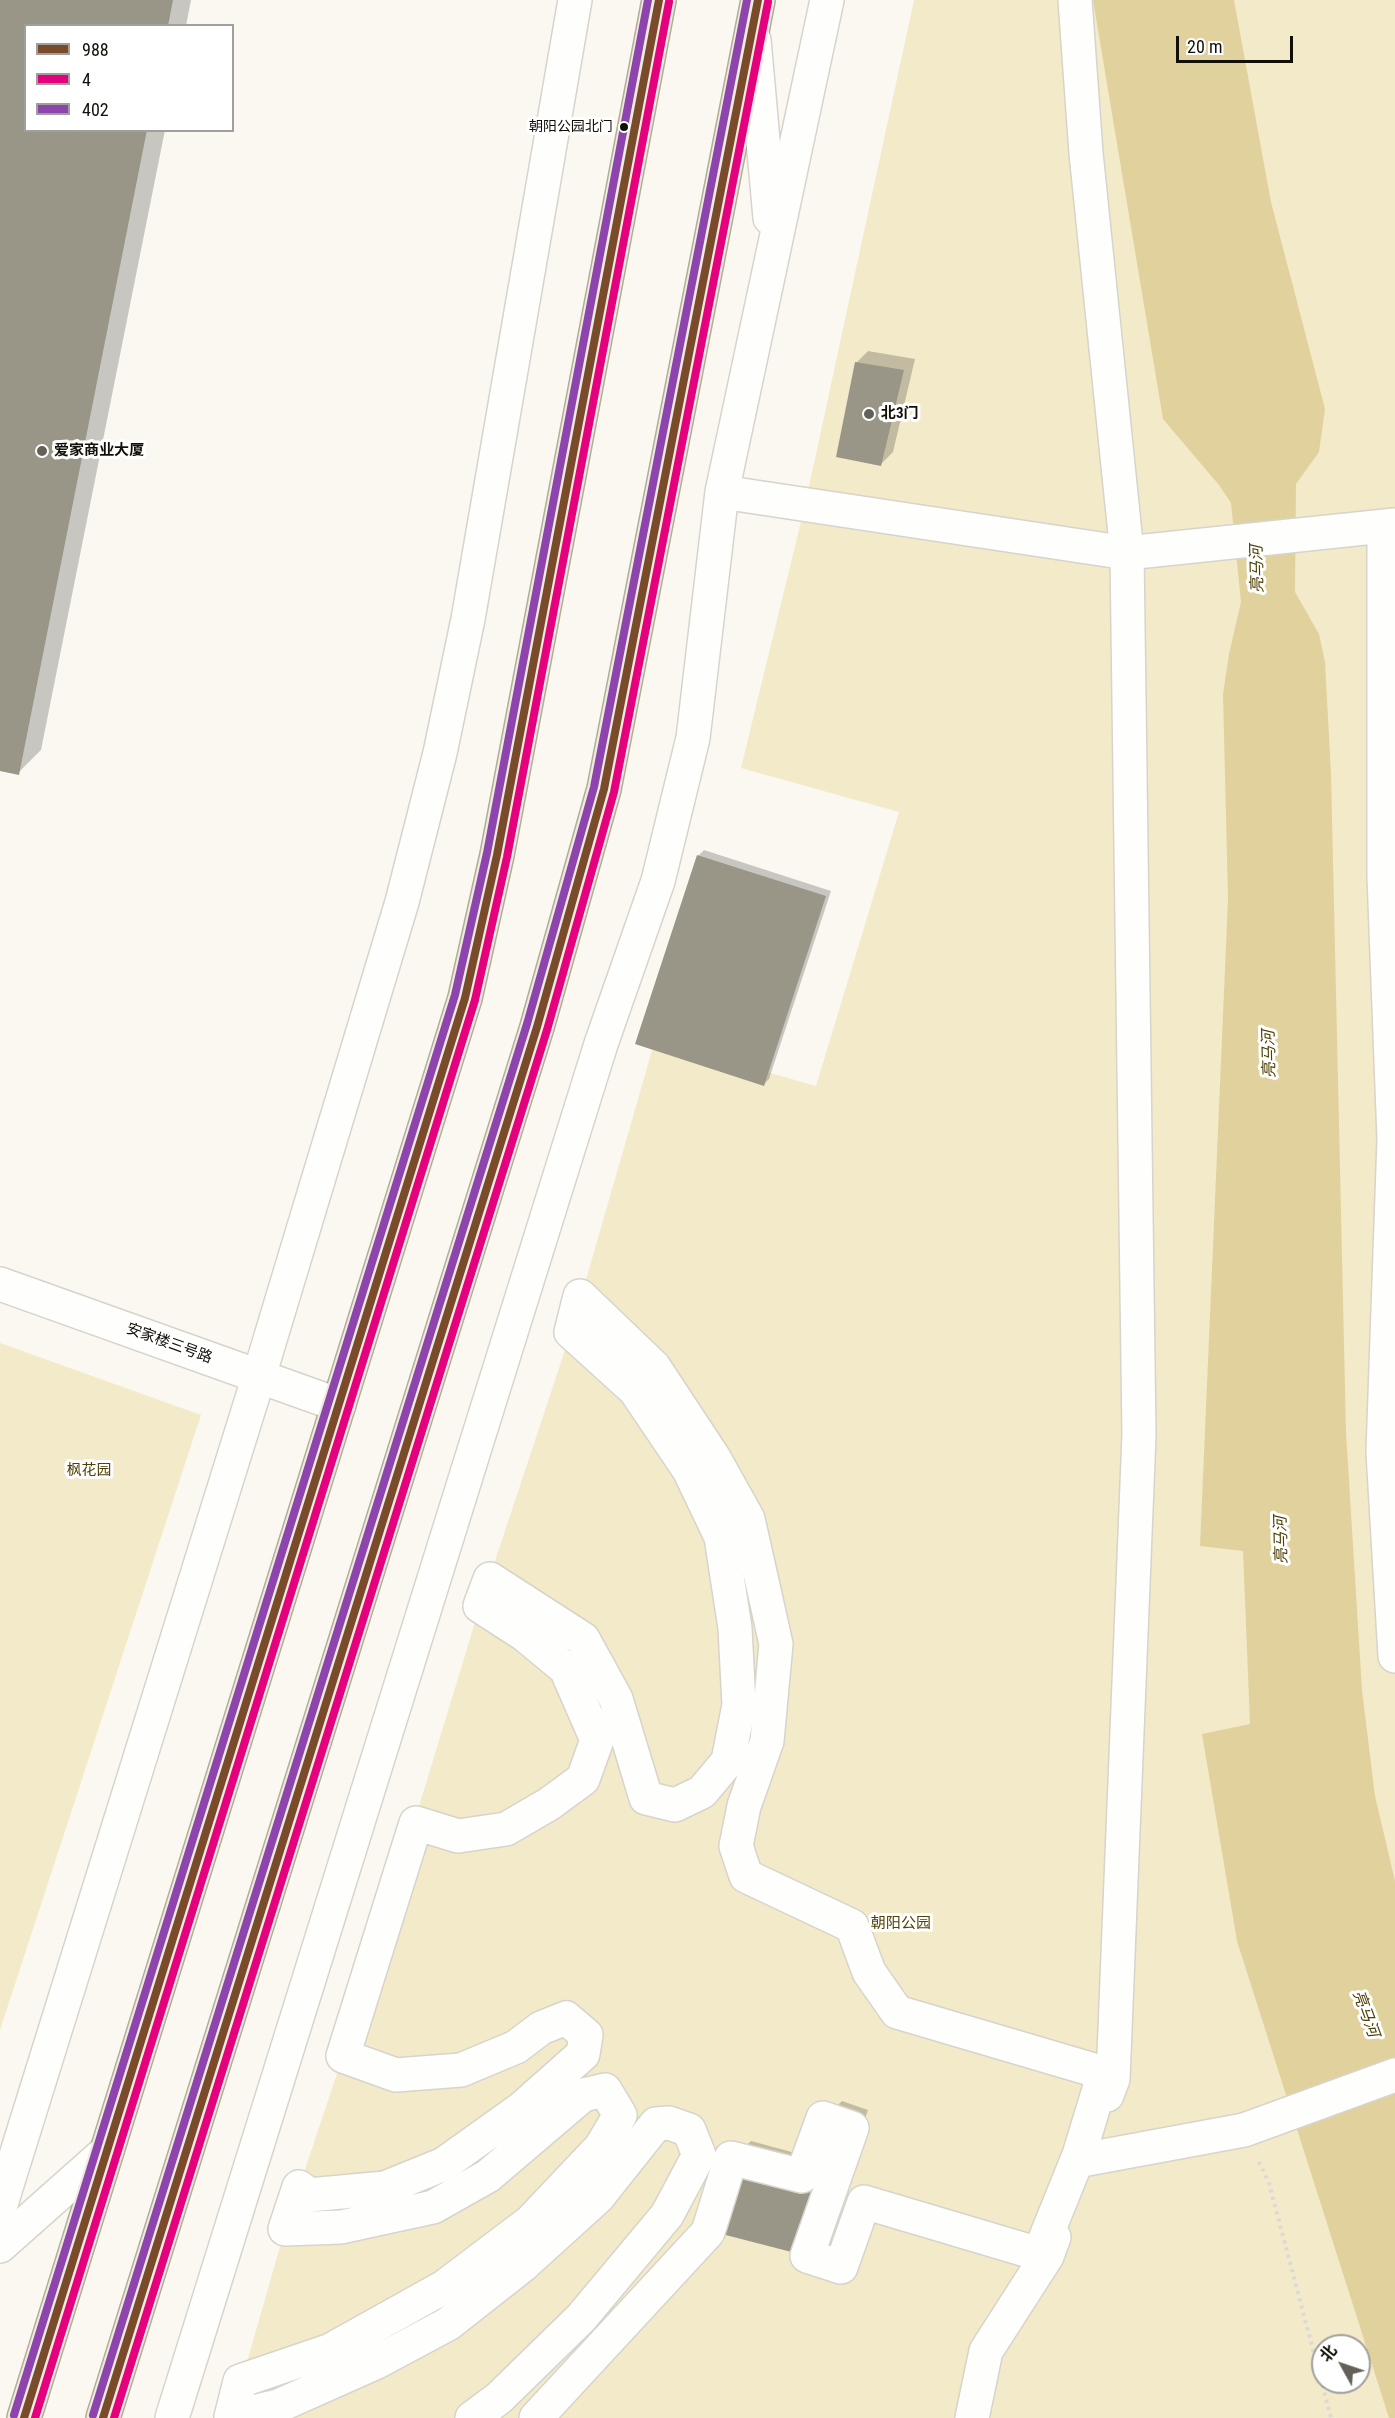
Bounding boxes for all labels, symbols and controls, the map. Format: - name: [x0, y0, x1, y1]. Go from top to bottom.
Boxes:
- legend: [24, 24, 234, 132]
- scale bar: [1179, 24, 1296, 62]
- text: 20 m: [1187, 36, 1222, 57]
- text: 988: [82, 39, 109, 60]
- text: 4: [82, 69, 91, 90]
- text: 402: [82, 99, 109, 120]
- place label: 朝阳公园北门: [529, 119, 613, 135]
- marker: 朝阳公园北门: [618, 121, 630, 133]
- place label: 北3门: [881, 405, 919, 423]
- marker: 北3门: [862, 407, 876, 421]
- place label: 爱家商业大厦: [54, 442, 144, 460]
- marker: 爱家商业大厦: [35, 444, 49, 458]
- water label: 亮马河: [1248, 545, 1268, 593]
- water label: 亮马河: [1260, 1030, 1280, 1078]
- street label: 安家楼三号路: [124, 1320, 214, 1368]
- park label: 枫花园: [67, 1462, 111, 1480]
- water label: 亮马河: [1272, 1516, 1292, 1564]
- park label: 朝阳公园: [871, 1915, 931, 1933]
- water label: 亮马河: [1348, 1988, 1382, 2040]
- north arrow: [1311, 2334, 1371, 2394]
- text: 北: [1316, 2341, 1341, 2366]

